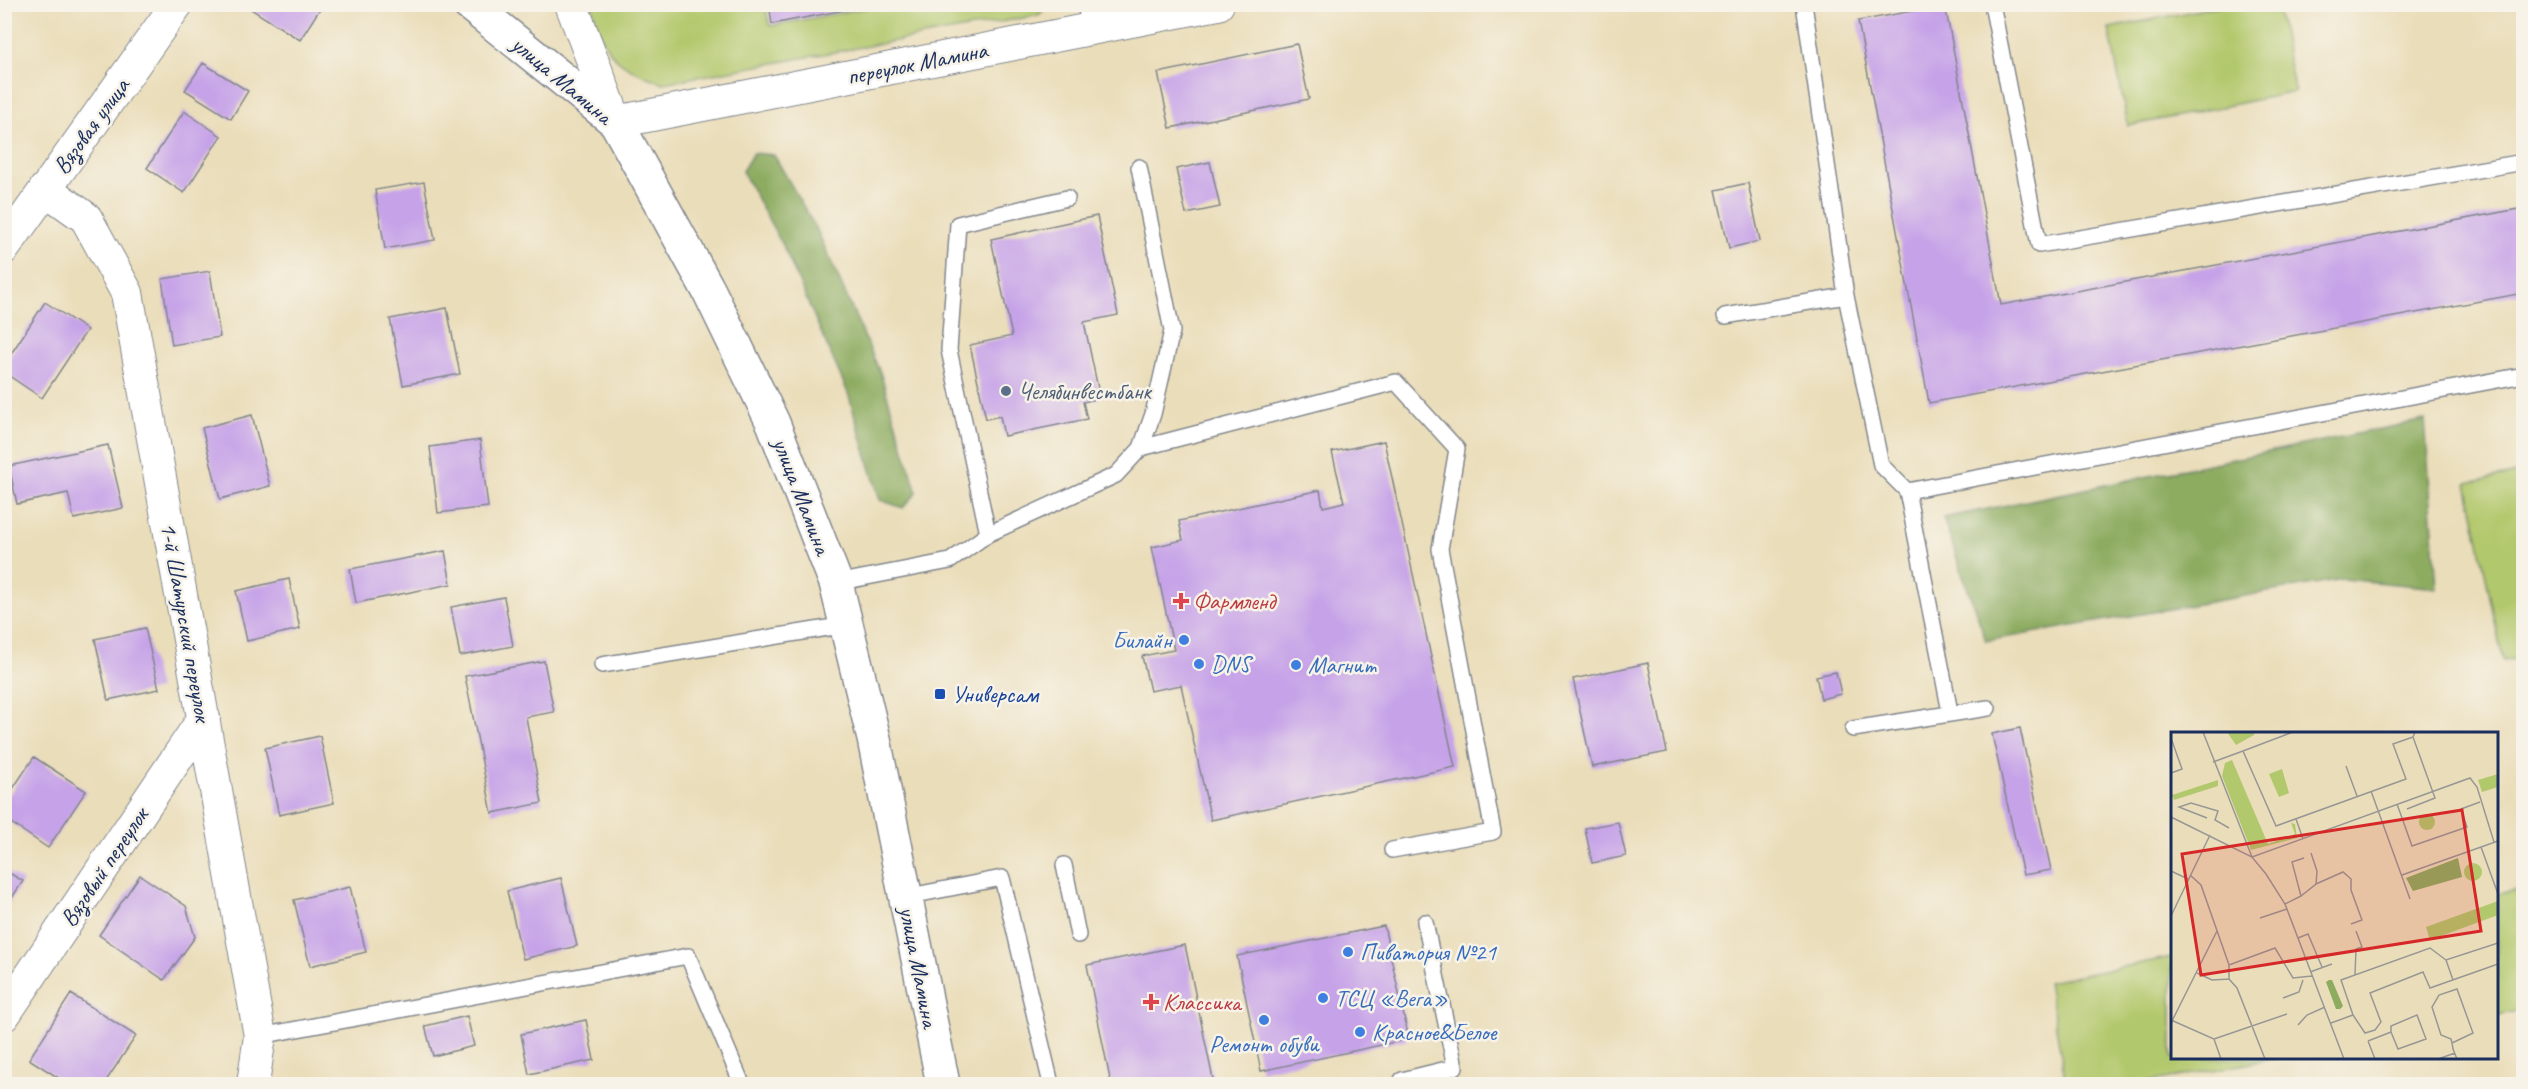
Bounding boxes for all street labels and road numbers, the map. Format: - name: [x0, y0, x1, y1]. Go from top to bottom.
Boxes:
- street label: улица Мамина: [504, 28, 620, 132]
- street label: переулок Мамина: [844, 34, 991, 91]
- street label: Вязовая улица: [46, 71, 138, 180]
- street label: улица Мамина: [765, 432, 839, 561]
- street label: 1-й Шатурский переулок: [154, 520, 219, 726]
- street label: Вязовый переулок: [53, 800, 157, 933]
- street label: улица Мамина: [892, 902, 946, 1032]

